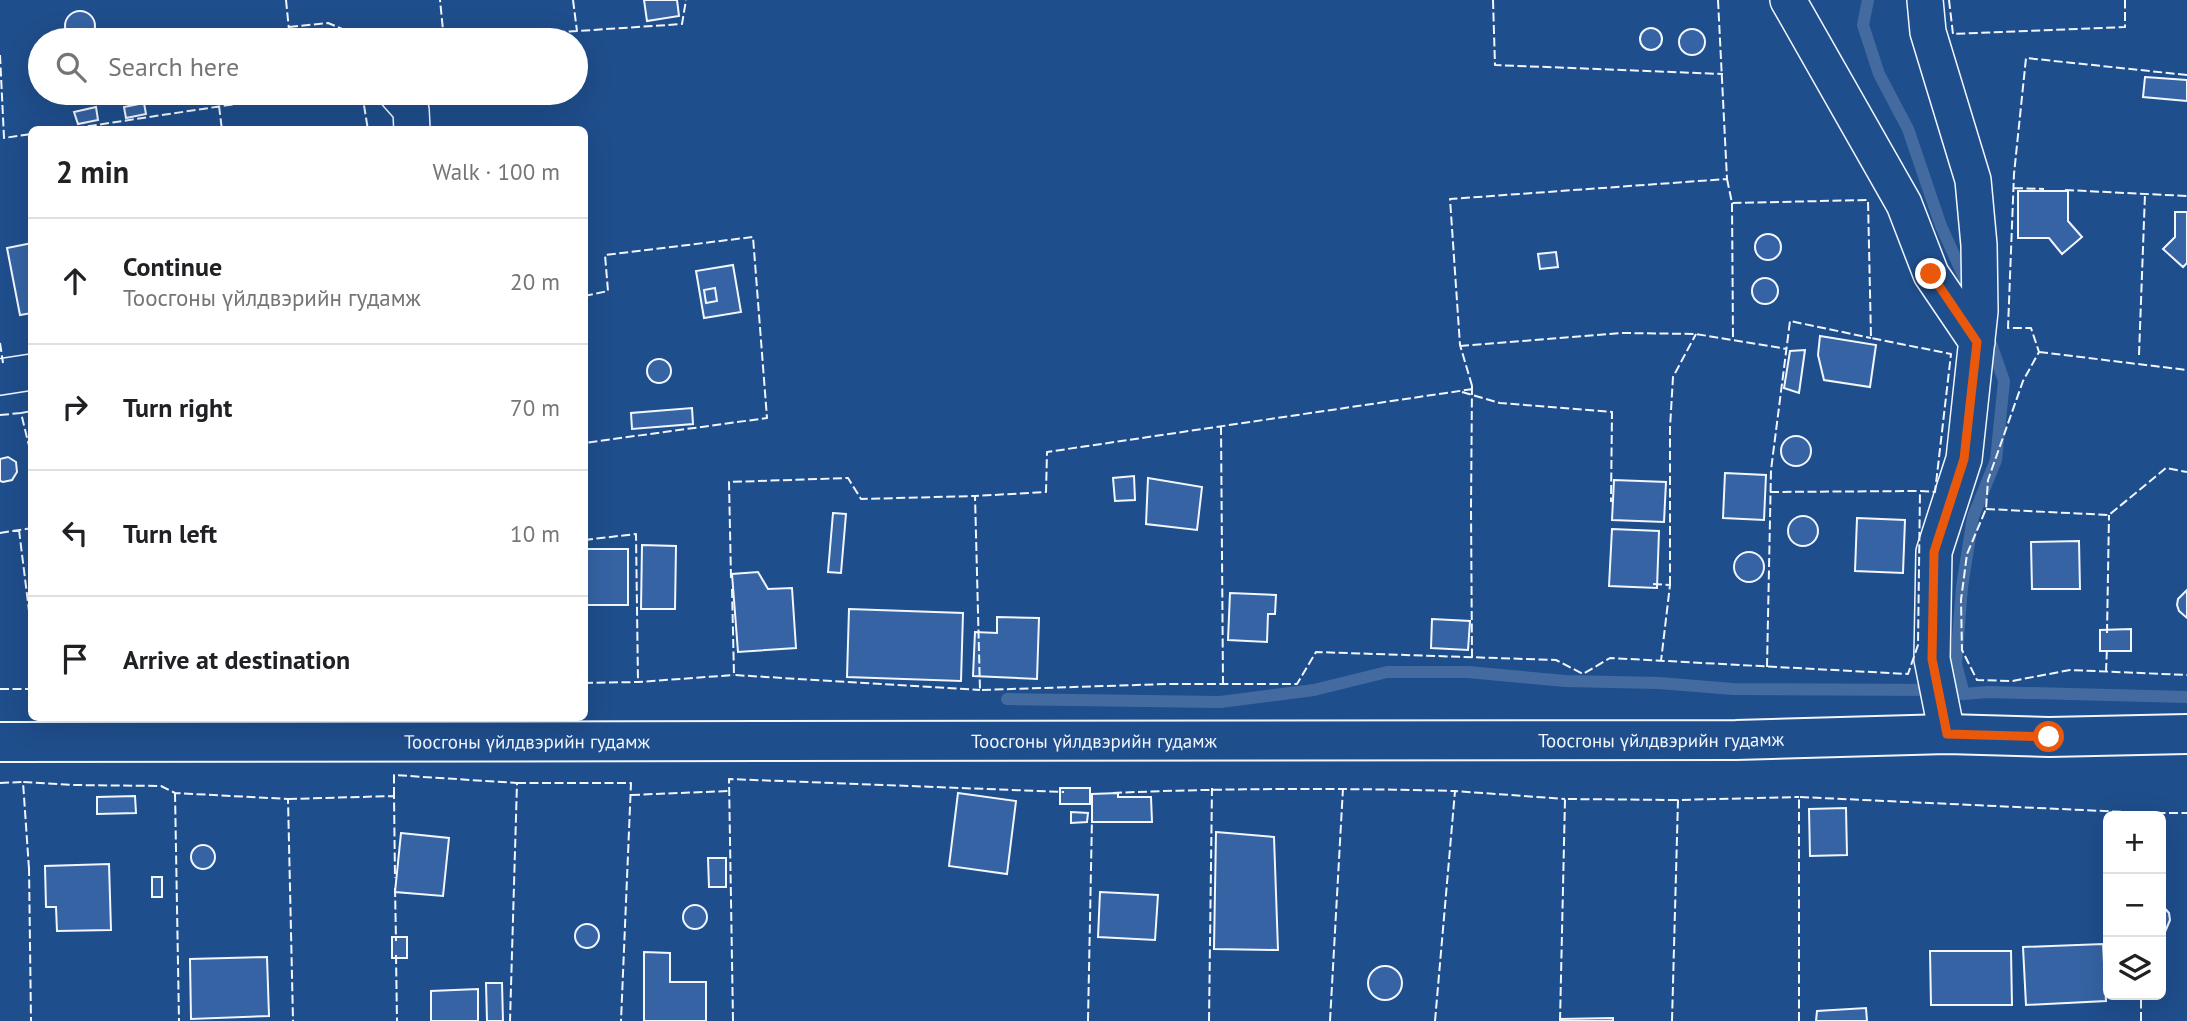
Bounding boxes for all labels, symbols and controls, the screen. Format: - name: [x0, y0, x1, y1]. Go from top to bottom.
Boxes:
- search box: [28, 28, 588, 105]
- icon: search: [52, 48, 90, 86]
- text: Search here: [108, 50, 239, 83]
- text: 2 min: [56, 152, 129, 191]
- text: Walk · 100 m: [433, 157, 560, 186]
- text: Continue: [123, 250, 222, 283]
- route end: [1915, 258, 1946, 289]
- icon: ahead: [56, 262, 94, 300]
- text: 20 m: [510, 267, 560, 296]
- text: Тоосгоны үйлдвэрийн гудамж: [123, 283, 421, 312]
- icon: right: [56, 388, 94, 426]
- text: Turn right: [123, 391, 232, 424]
- text: 70 m: [510, 393, 560, 422]
- icon: left: [56, 514, 94, 552]
- text: Turn left: [123, 517, 217, 550]
- text: 10 m: [510, 519, 560, 548]
- icon: arrive: [56, 640, 94, 678]
- text: Arrive at destination: [123, 643, 350, 676]
- route start: [2033, 721, 2064, 752]
- street label: Тоосгоны үйлдвэрийн гудамж: [1538, 727, 1785, 752]
- street label: Тоосгоны үйлдвэрийн гудамж: [404, 729, 651, 754]
- street label: Тоосгоны үйлдвэрийн гудамж: [971, 729, 1218, 753]
- map controls: [2103, 811, 2166, 1000]
- button: +: [2103, 811, 2166, 874]
- button: −: [2103, 874, 2166, 937]
- button: layers: [2103, 937, 2166, 1000]

